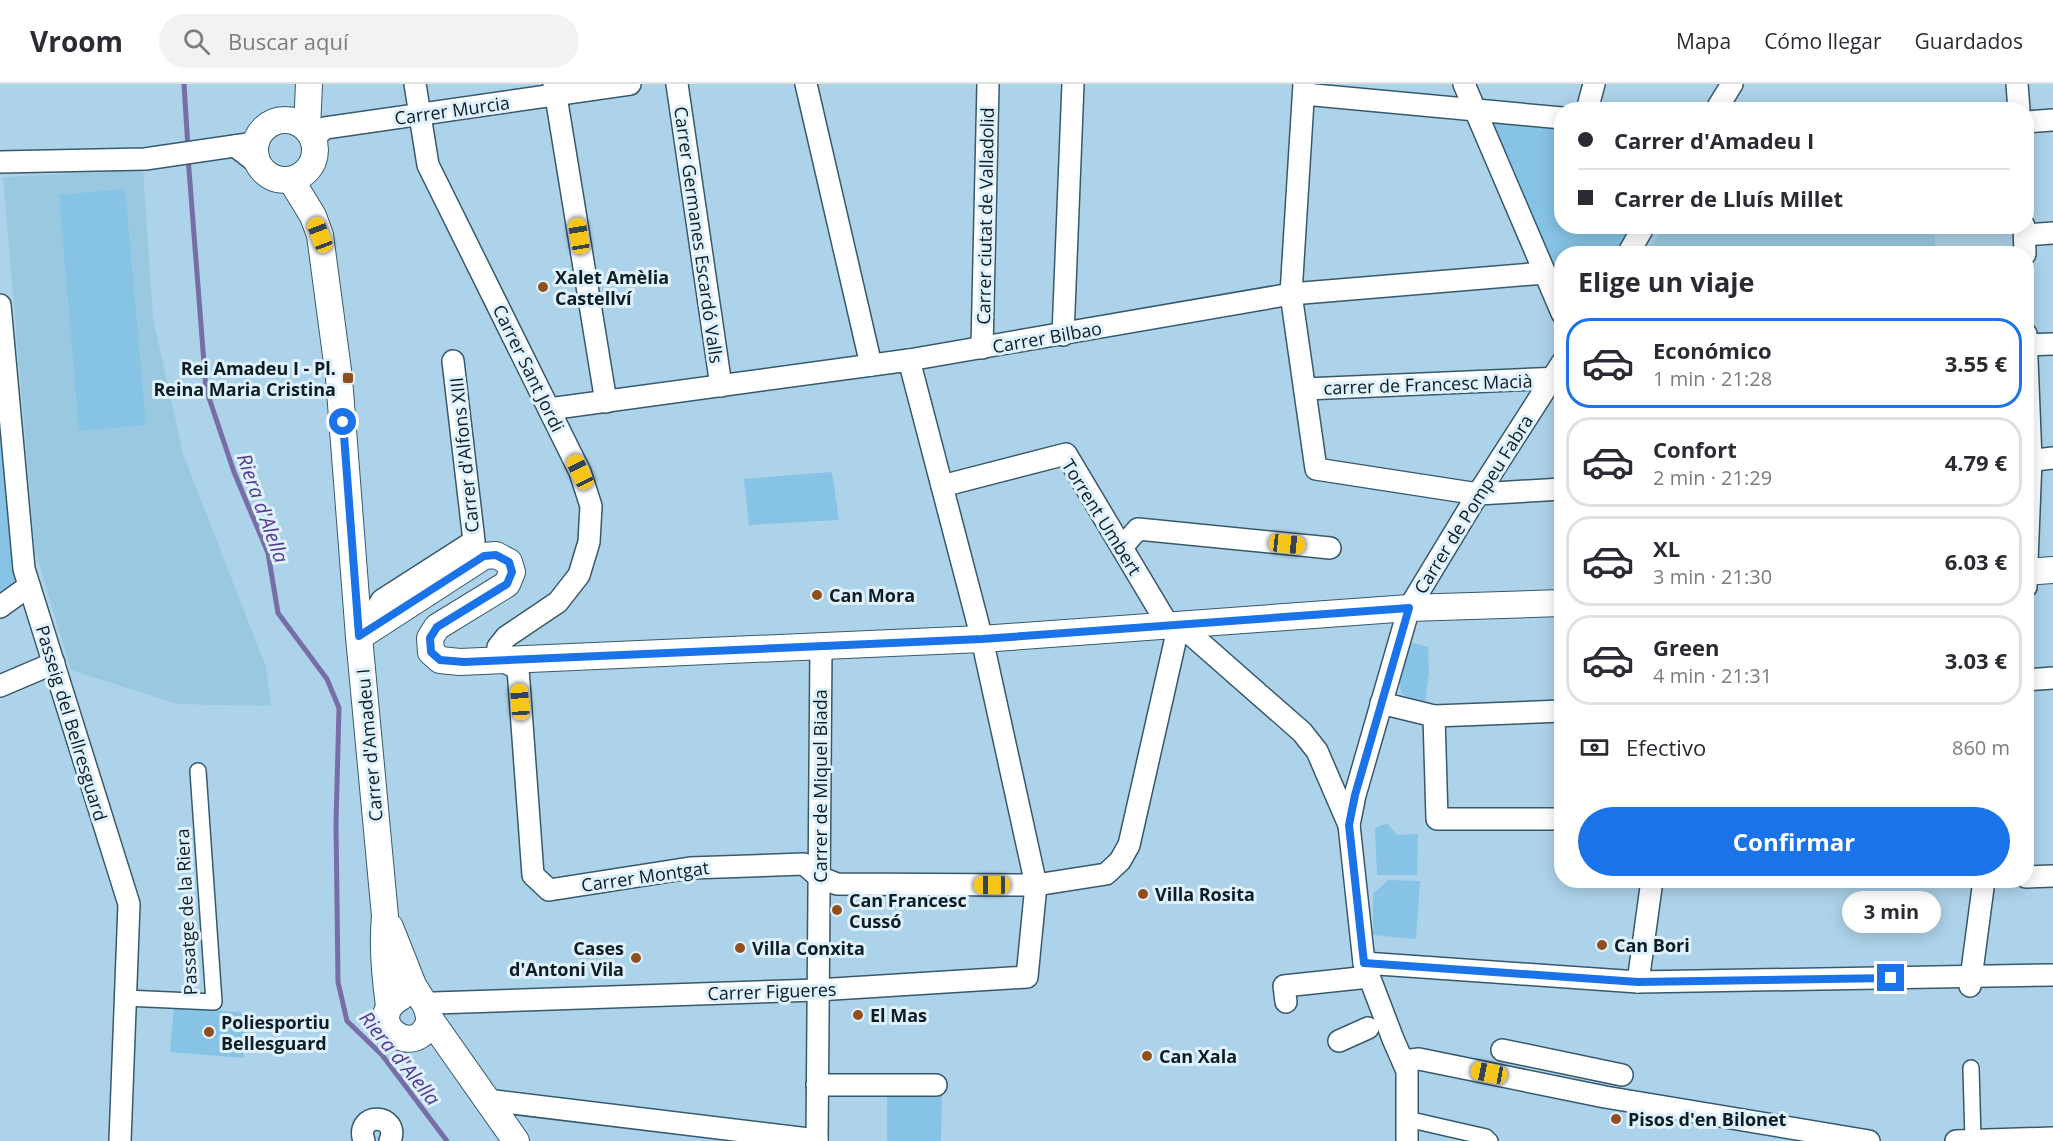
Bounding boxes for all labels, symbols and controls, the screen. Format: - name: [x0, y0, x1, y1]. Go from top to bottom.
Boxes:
- search box: [159, 14, 579, 68]
- text: Vroom: [30, 22, 123, 60]
- icon: search: [180, 25, 213, 58]
- text: Buscar aquí: [228, 26, 348, 56]
- text: Mapa: [1676, 27, 1731, 55]
- text: Cómo llegar: [1764, 27, 1882, 55]
- text: Guardados: [1915, 27, 2023, 55]
- street label: Carrer Murcia: [393, 90, 511, 130]
- street label: Carrer Germanes Escardó Valls: [669, 105, 729, 365]
- street label: Carrer ciutat de Valladolid: [971, 107, 999, 325]
- text: Carrer d'Amadeu I: [1614, 125, 1814, 155]
- text: Carrer de Lluís Millet: [1614, 183, 1843, 213]
- car: [305, 215, 335, 255]
- car: [567, 217, 591, 255]
- text: Elige un viaje: [1578, 263, 1754, 300]
- place label: Xalet Amèlia Castellví: [555, 265, 669, 310]
- marker: Xalet Amèlia Castellví: [536, 280, 550, 294]
- street label: Carrer Sant Jordi: [488, 300, 570, 436]
- street label: Carrer Bilbao: [990, 316, 1104, 358]
- text: Económico: [1653, 335, 1772, 365]
- icon: car: [1581, 336, 1635, 390]
- text: 3.55 €: [1945, 348, 2007, 378]
- place label: Rei Amadeu I - Pl. Reina Maria Cristina: [153, 356, 336, 401]
- text: 1 min · 21:28: [1653, 365, 1772, 392]
- street label: carrer de Francesc Macià: [1323, 368, 1533, 400]
- marker: Rei Amadeu I - Pl. Reina Maria Cristina: [341, 371, 355, 385]
- street label: Carrer d'Alfons XIII: [444, 376, 484, 534]
- route start: [329, 408, 356, 435]
- street label: Carrer de Pompeu Fabra: [1408, 410, 1538, 598]
- text: Confort: [1653, 434, 1737, 464]
- icon: car: [1581, 435, 1635, 489]
- text: 4.79 €: [1945, 447, 2007, 477]
- water label: Riera d'Alella: [231, 450, 295, 566]
- car: [564, 452, 596, 492]
- street label: Torrent Umbert: [1057, 455, 1147, 579]
- text: 2 min · 21:29: [1653, 464, 1772, 491]
- car: [1268, 533, 1306, 555]
- text: XL: [1653, 533, 1680, 563]
- icon: car: [1581, 534, 1635, 588]
- text: 6.03 €: [1945, 546, 2007, 576]
- text: 3 min · 21:30: [1653, 563, 1772, 590]
- place label: Can Mora: [829, 583, 915, 607]
- marker: Can Mora: [810, 588, 824, 602]
- street label: Passeig del Bellresguard: [31, 622, 113, 824]
- text: Green: [1653, 632, 1719, 662]
- icon: car: [1581, 633, 1635, 687]
- text: 3.03 €: [1945, 645, 2007, 675]
- text: 4 min · 21:31: [1653, 662, 1772, 689]
- street label: Carrer d'Amadeu I: [350, 668, 388, 822]
- car: [510, 683, 530, 721]
- street label: Carrer de Miquel Biada: [808, 689, 832, 883]
- icon: cash: [1578, 731, 1611, 764]
- text: Efectivo: [1626, 732, 1706, 762]
- text: 860 m: [1952, 734, 2010, 761]
- button: Confirmar: [1578, 807, 2010, 876]
- street label: Passatge de la Riera: [170, 828, 202, 996]
- street label: Carrer Montgat: [580, 855, 710, 897]
- car: [974, 876, 1010, 894]
- place label: Villa Rosita: [1155, 882, 1255, 906]
- marker: Villa Rosita: [1136, 887, 1150, 901]
- place label: Can Francesc Cussó: [849, 888, 967, 933]
- callout: 3 min: [1842, 891, 1940, 933]
- text: 3 min: [1864, 898, 1919, 925]
- marker: Can Francesc Cussó: [830, 903, 844, 917]
- place label: Can Bori: [1614, 933, 1690, 957]
- place label: Cases d'Antoni Vila: [509, 936, 624, 981]
- place label: Villa Conxita: [752, 936, 865, 960]
- marker: Can Bori: [1595, 938, 1609, 952]
- marker: Villa Conxita: [733, 941, 747, 955]
- marker: Cases d'Antoni Vila: [629, 951, 643, 965]
- route end: [1877, 964, 1904, 991]
- street label: Carrer Figueres: [707, 977, 837, 1005]
- place label: El Mas: [870, 1003, 927, 1027]
- water label: Riera d'Alella: [354, 1005, 446, 1111]
- marker: El Mas: [851, 1008, 865, 1022]
- place label: Poliesportiu Bellesguard: [221, 1010, 330, 1055]
- marker: Poliesportiu Bellesguard: [202, 1025, 216, 1039]
- place label: Can Xala: [1159, 1044, 1237, 1068]
- marker: Can Xala: [1140, 1049, 1154, 1063]
- car: [1470, 1061, 1508, 1085]
- place label: Pisos d'en Bilonet: [1628, 1107, 1787, 1131]
- marker: Pisos d'en Bilonet: [1609, 1112, 1623, 1126]

